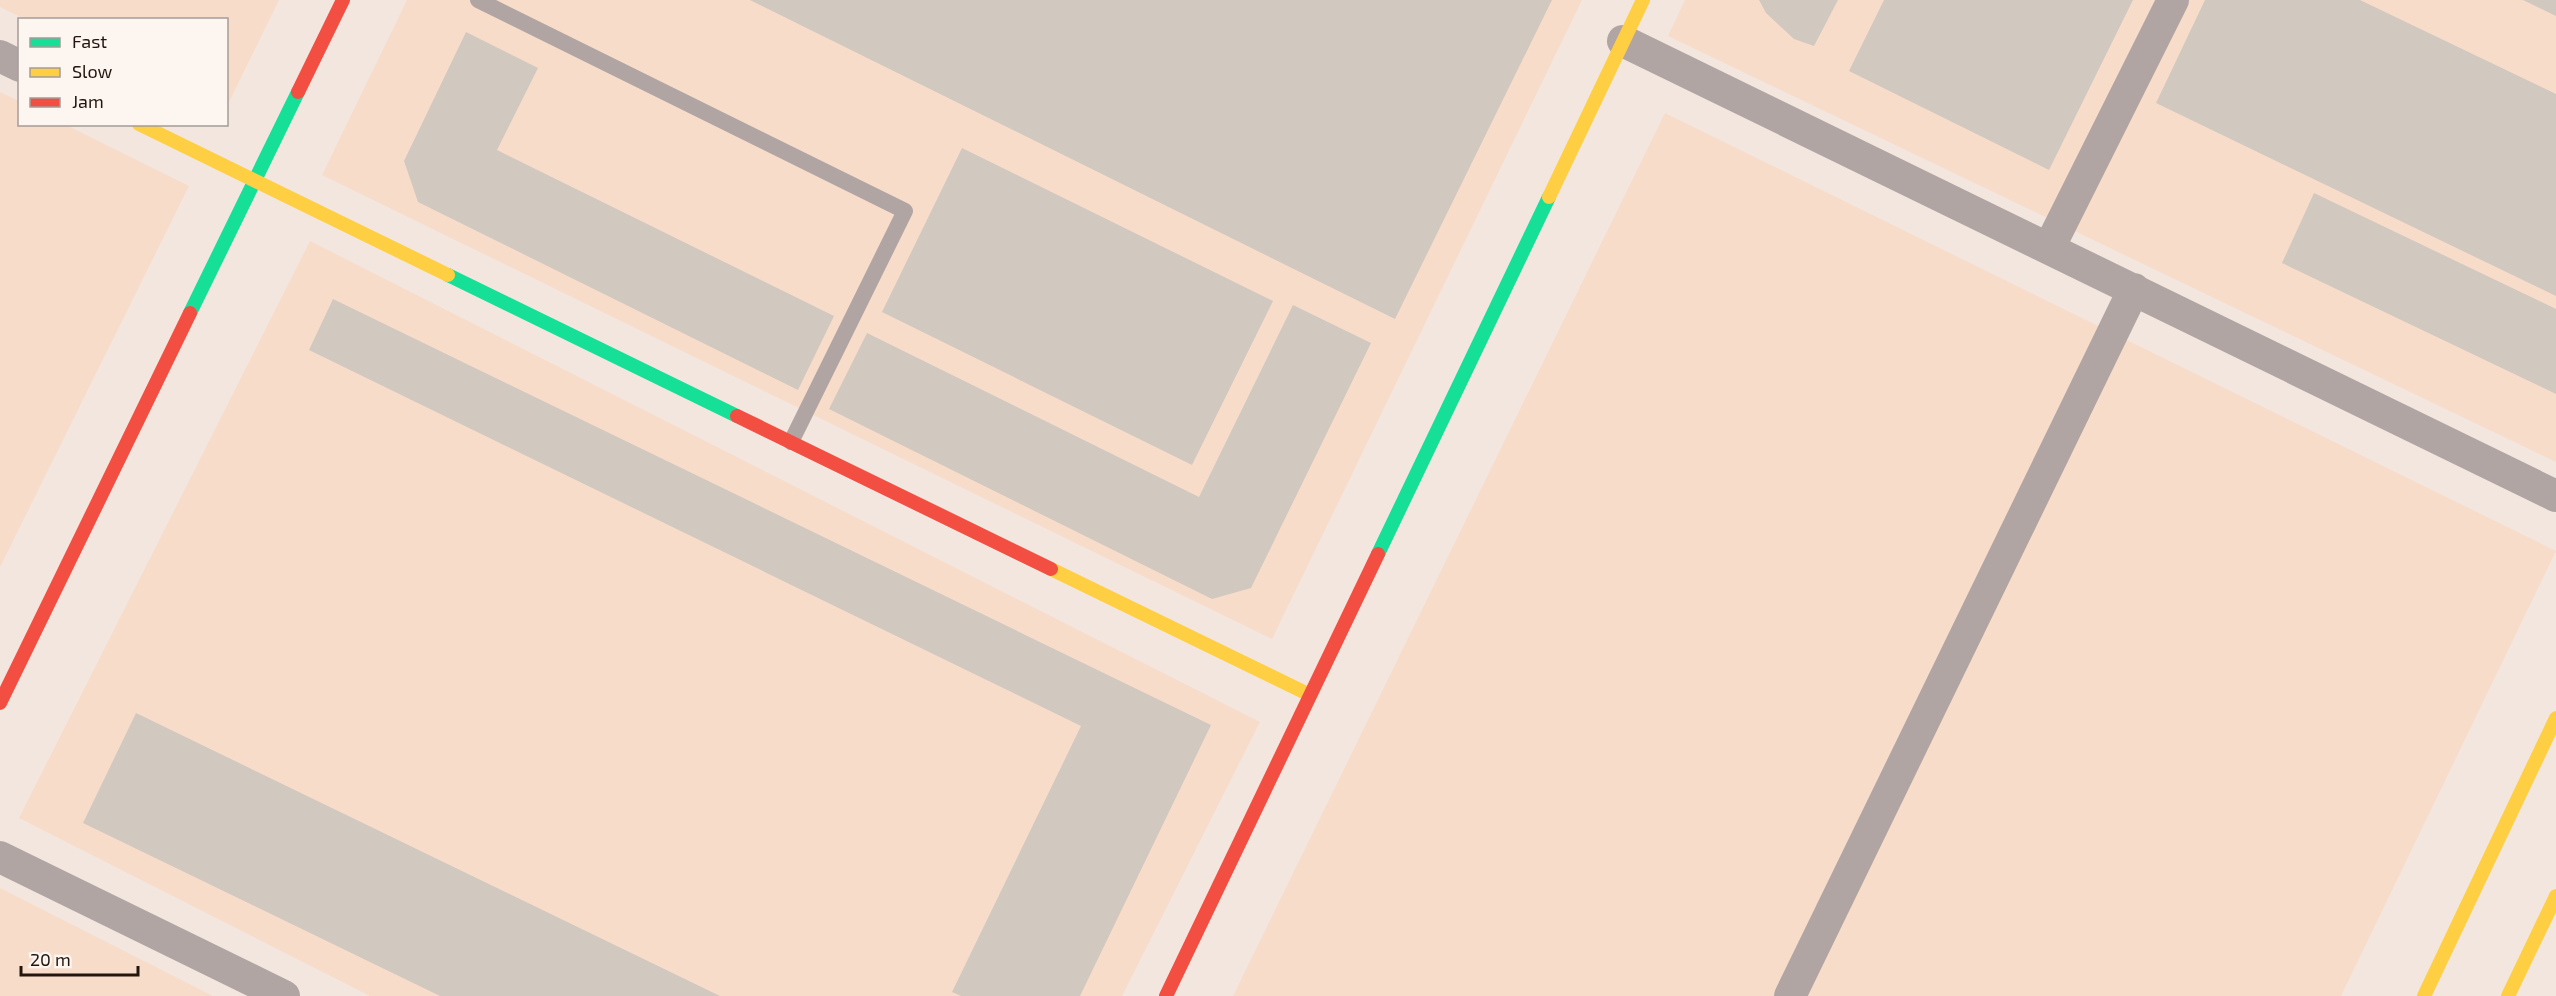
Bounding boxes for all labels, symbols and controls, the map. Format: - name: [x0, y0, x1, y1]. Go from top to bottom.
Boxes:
- legend: [18, 18, 228, 126]
- text: Fast: [72, 30, 107, 52]
- text: Slow: [72, 60, 113, 82]
- text: Jam: [72, 90, 104, 112]
- scale bar: [21, 939, 138, 977]
- text: 20 m: [30, 948, 71, 970]

